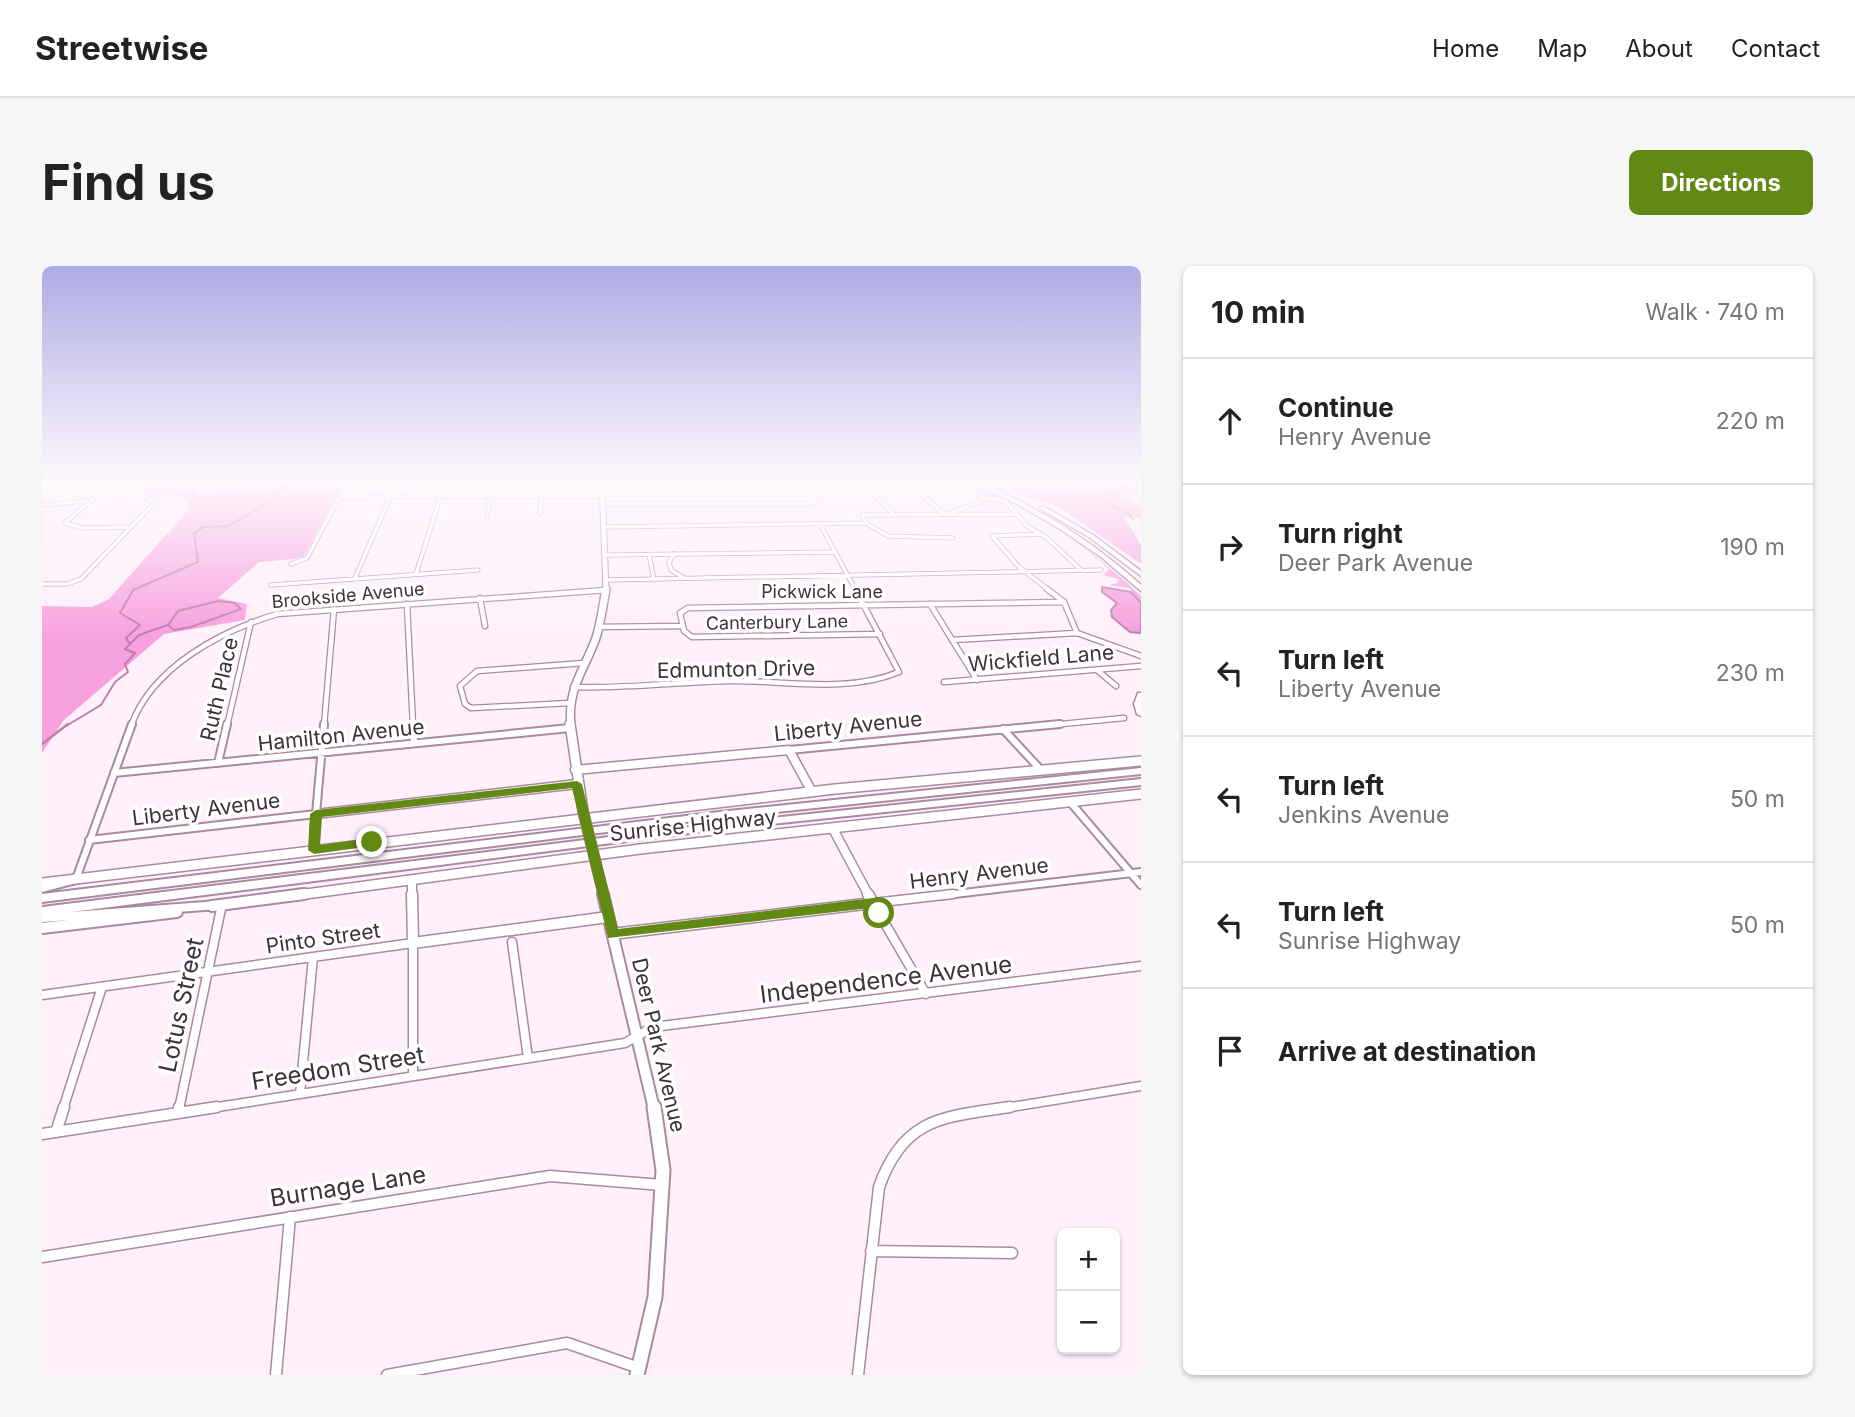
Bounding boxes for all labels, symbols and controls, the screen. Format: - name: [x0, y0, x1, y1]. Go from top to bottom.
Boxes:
- text: Streetwise: [35, 28, 209, 68]
- text: Home: [1432, 34, 1499, 63]
- text: Map: [1537, 34, 1587, 63]
- text: About: [1625, 34, 1693, 63]
- text: Contact: [1731, 34, 1820, 63]
- button: Directions: [1629, 150, 1813, 215]
- text: Find us: [42, 153, 215, 212]
- text: 10 min: [1211, 294, 1305, 330]
- text: Walk · 740 m: [1645, 298, 1785, 326]
- text: Continue: [1278, 392, 1394, 423]
- icon: ahead: [1211, 402, 1249, 440]
- text: 220 m: [1716, 407, 1785, 435]
- text: Henry Avenue: [1278, 423, 1431, 451]
- text: Turn right: [1278, 518, 1403, 549]
- icon: right: [1211, 528, 1249, 566]
- text: 190 m: [1720, 533, 1785, 561]
- text: Deer Park Avenue: [1278, 549, 1473, 577]
- street label: Brookside Avenue: [271, 578, 425, 612]
- street label: Pickwick Lane: [761, 581, 883, 602]
- street label: Canterbury Lane: [706, 610, 848, 634]
- street label: Ruth Place: [195, 635, 243, 743]
- street label: Wickfield Lane: [967, 639, 1115, 677]
- text: Turn left: [1278, 644, 1384, 675]
- icon: left: [1211, 654, 1249, 692]
- street label: Edmunton Drive: [657, 655, 815, 683]
- text: 230 m: [1716, 659, 1785, 687]
- text: Liberty Avenue: [1278, 675, 1441, 703]
- street label: Liberty Avenue: [773, 706, 923, 746]
- street label: Hamilton Avenue: [256, 714, 426, 756]
- text: Turn left: [1278, 770, 1384, 801]
- icon: left: [1211, 780, 1249, 818]
- text: 50 m: [1730, 785, 1785, 813]
- street label: Liberty Avenue: [131, 788, 281, 830]
- text: Jenkins Avenue: [1278, 801, 1449, 829]
- street label: Sunrise Highway: [608, 804, 778, 846]
- route end: [356, 826, 387, 857]
- street label: Henry Avenue: [908, 852, 1050, 894]
- text: Turn left: [1278, 896, 1384, 927]
- route start: [863, 897, 894, 928]
- icon: left: [1211, 906, 1249, 944]
- text: 50 m: [1730, 911, 1785, 939]
- street label: Pinto Street: [264, 918, 382, 958]
- text: Sunrise Highway: [1278, 927, 1461, 955]
- street label: Lotus Street: [153, 935, 209, 1075]
- street label: Independence Avenue: [758, 949, 1014, 1009]
- street label: Deer Park Avenue: [627, 955, 691, 1135]
- icon: arrive: [1211, 1032, 1249, 1070]
- text: Arrive at destination: [1278, 1036, 1537, 1067]
- street label: Freedom Street: [249, 1040, 427, 1096]
- street label: Burnage Lane: [268, 1159, 428, 1213]
- map controls: [1057, 1228, 1120, 1354]
- button: +: [1057, 1228, 1120, 1291]
- button: −: [1057, 1291, 1120, 1354]

